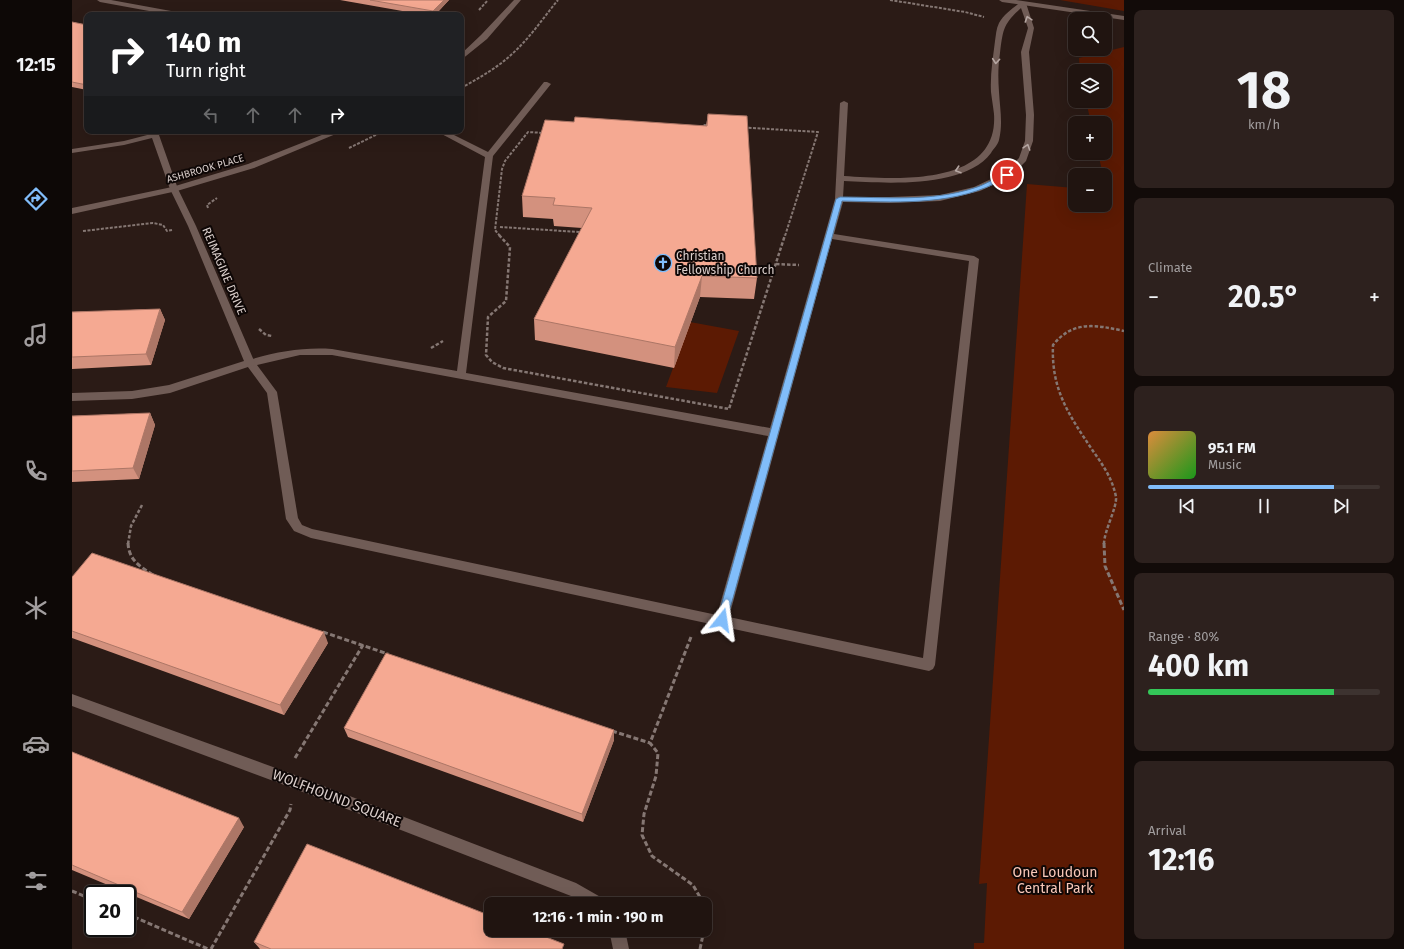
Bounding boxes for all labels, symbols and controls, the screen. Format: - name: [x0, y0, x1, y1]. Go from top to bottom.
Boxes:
- map controls: [1068, 12, 1112, 212]
- button: search: [1068, 12, 1112, 56]
- one-way arrow: [1024, 15, 1033, 22]
- text: 140 m: [166, 26, 242, 59]
- icon: right: [100, 28, 152, 80]
- text: 12:15: [16, 54, 56, 76]
- one-way arrow: [992, 58, 1001, 64]
- text: 18: [1237, 59, 1291, 122]
- text: Turn right: [166, 60, 246, 82]
- button: layers: [1068, 64, 1112, 108]
- icon: left: [200, 104, 222, 126]
- icon: ahead: [242, 104, 264, 126]
- icon: ahead: [284, 104, 306, 126]
- icon: right: [326, 104, 348, 126]
- button: +: [1068, 116, 1112, 160]
- text: km/h: [1248, 117, 1280, 132]
- one-way arrow: [1022, 144, 1031, 151]
- street label: ASHBROOK PLACE: [165, 152, 245, 186]
- pin: [990, 158, 1024, 192]
- icon: arrive: [996, 164, 1018, 186]
- one-way arrow: [955, 166, 962, 174]
- button: −: [1068, 168, 1112, 212]
- icon: directions: [22, 185, 50, 213]
- street label: REIMAGINE DRIVE: [199, 225, 249, 317]
- place label: Christian Fellowship Church: [676, 249, 775, 277]
- church icon: Christian Fellowship Church: [653, 253, 673, 273]
- text: Climate: [1148, 260, 1192, 275]
- text: 20.5°: [1228, 279, 1300, 315]
- text: −: [1148, 284, 1159, 311]
- text: +: [1369, 284, 1380, 311]
- icon: music: [22, 321, 50, 349]
- text: 95.1 FM: [1208, 439, 1256, 457]
- icon: phone: [22, 457, 50, 485]
- text: Music: [1208, 457, 1242, 472]
- icon: previous: [1176, 495, 1198, 517]
- icon: pause: [1253, 495, 1275, 517]
- icon: next: [1330, 495, 1352, 517]
- icon: climate: [22, 594, 50, 622]
- position arrow: [701, 599, 743, 641]
- text: Range · 80%: [1148, 629, 1219, 644]
- text: 400 km: [1148, 648, 1249, 684]
- icon: car: [22, 730, 50, 758]
- street label: WOLFHOUND SQUARE: [270, 766, 403, 831]
- text: Arrival: [1148, 823, 1186, 838]
- text: 12:16: [1148, 842, 1214, 878]
- park label: One Loudoun Central Park: [1012, 864, 1098, 897]
- icon: filters: [22, 867, 50, 895]
- speed limit sign: 20: [84, 885, 136, 937]
- text: 12:16 · 1 min · 190 m: [532, 908, 664, 926]

